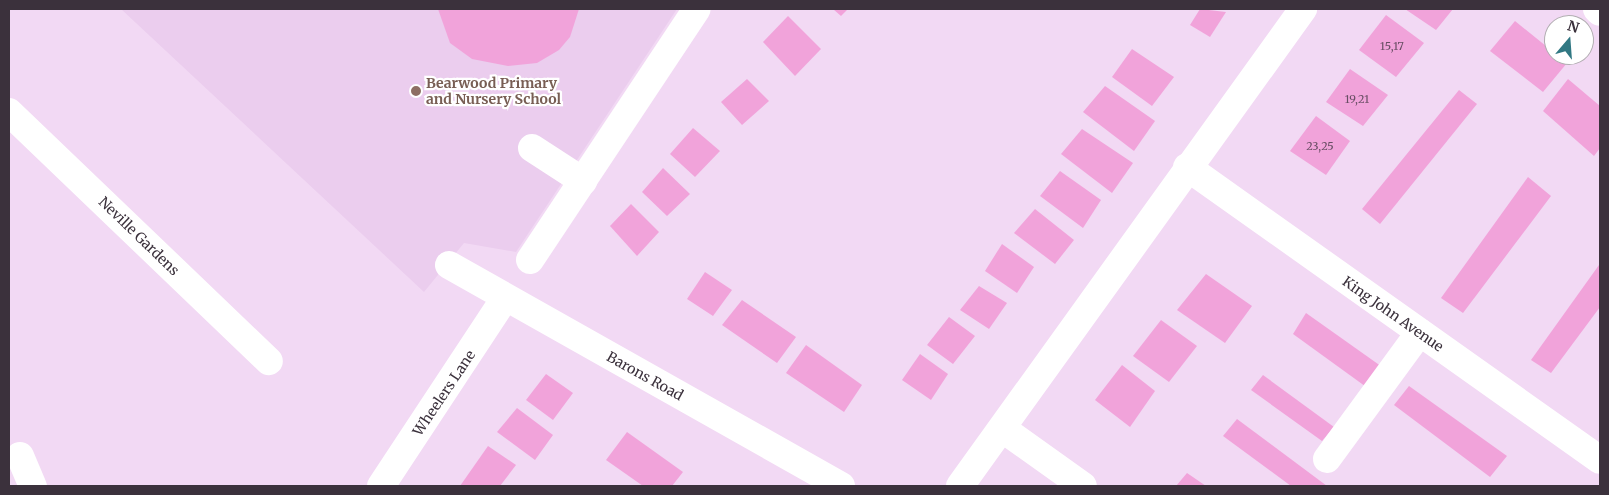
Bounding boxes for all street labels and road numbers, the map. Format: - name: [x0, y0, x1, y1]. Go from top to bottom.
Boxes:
- street label: Neville Gardens: [95, 193, 183, 279]
- street label: King John Avenue: [1339, 273, 1447, 355]
- street label: Wheelers Lane: [409, 347, 479, 439]
- street label: Barons Road: [604, 348, 686, 404]

